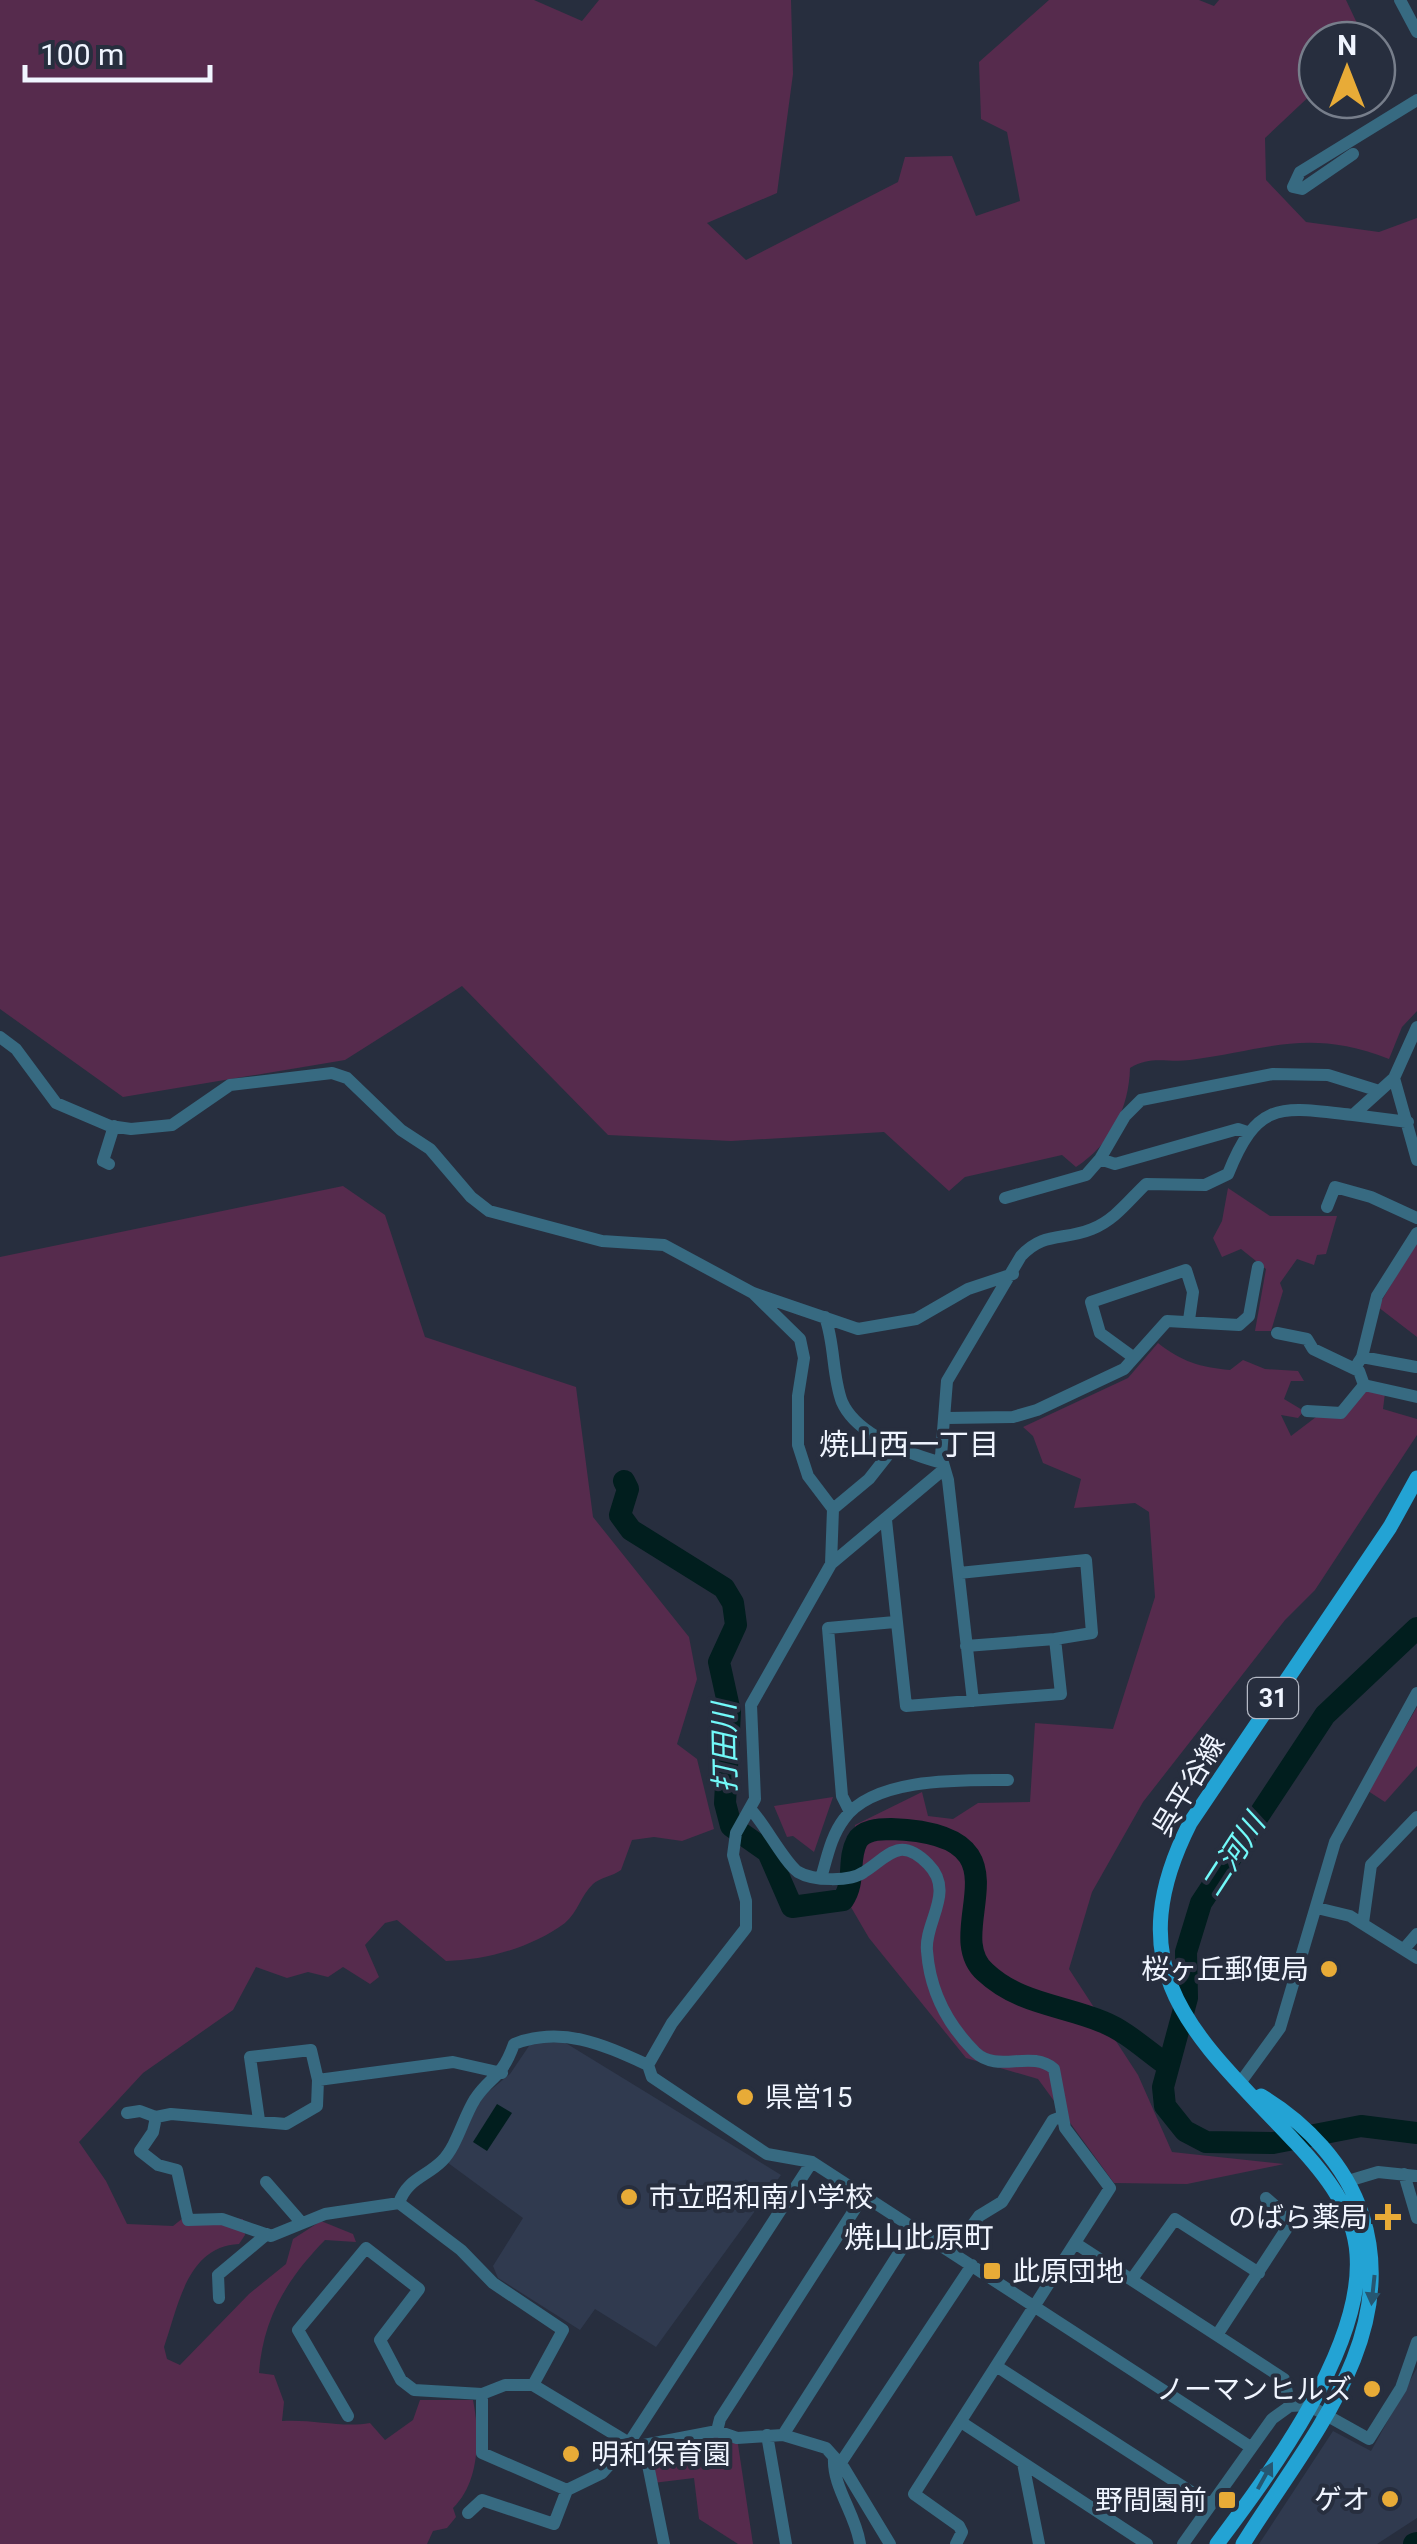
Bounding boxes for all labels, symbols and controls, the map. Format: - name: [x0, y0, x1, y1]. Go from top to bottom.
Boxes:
- scale bar: [25, 20, 210, 82]
- north arrow: [1297, 20, 1397, 120]
- text: N: [1337, 29, 1357, 62]
- text: 100 m: [40, 37, 124, 72]
- district label: 焼山西一丁目: [819, 1427, 999, 1462]
- road number: 31: [1248, 1678, 1298, 1718]
- water label: 打田川: [706, 1700, 743, 1793]
- street label: 呉平谷線: [1145, 1729, 1231, 1842]
- water label: 二河川: [1193, 1805, 1273, 1902]
- place label: 桜ヶ丘郵便局: [1141, 1953, 1309, 1986]
- marker: 桜ヶ丘郵便局: [1318, 1958, 1340, 1980]
- place label: 県営15: [765, 2081, 852, 2114]
- marker: 県営15: [734, 2086, 756, 2108]
- place label: 市立昭和南小学校: [649, 2181, 873, 2214]
- marker: 市立昭和南小学校: [618, 2186, 640, 2208]
- place label: のばら薬局: [1228, 2201, 1368, 2234]
- marker: のばら薬局: [1377, 2206, 1399, 2228]
- district label: 焼山此原町: [844, 2220, 994, 2255]
- place label: 此原団地: [1012, 2255, 1124, 2288]
- marker: 此原団地: [981, 2260, 1003, 2282]
- one-way arrow: [1365, 2275, 1381, 2306]
- place label: ノーマンヒルズ: [1156, 2373, 1352, 2406]
- marker: ノーマンヒルズ: [1361, 2378, 1383, 2400]
- place label: 明和保育園: [591, 2438, 731, 2471]
- marker: 明和保育園: [560, 2443, 582, 2465]
- one-way arrow: [1256, 2461, 1273, 2490]
- place label: ゲオ: [1314, 2483, 1370, 2516]
- place label: 野間園前: [1095, 2484, 1207, 2517]
- marker: ゲオ: [1379, 2488, 1401, 2510]
- marker: 野間園前: [1216, 2489, 1238, 2511]

